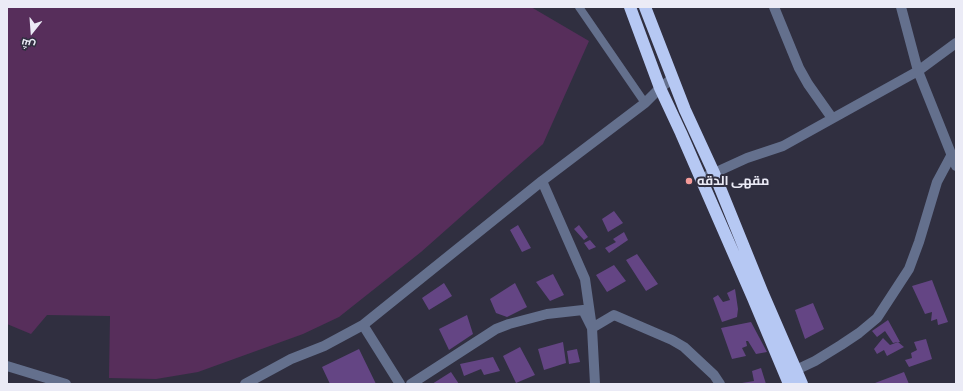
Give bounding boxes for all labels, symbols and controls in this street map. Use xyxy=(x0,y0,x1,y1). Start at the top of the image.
north arrow xyxy=(12,12,52,52)
text: ش xyxy=(20,36,37,52)
place label: مقهى الدقه xyxy=(697,173,769,189)
marker: مقهى الدقه xyxy=(684,176,694,186)

